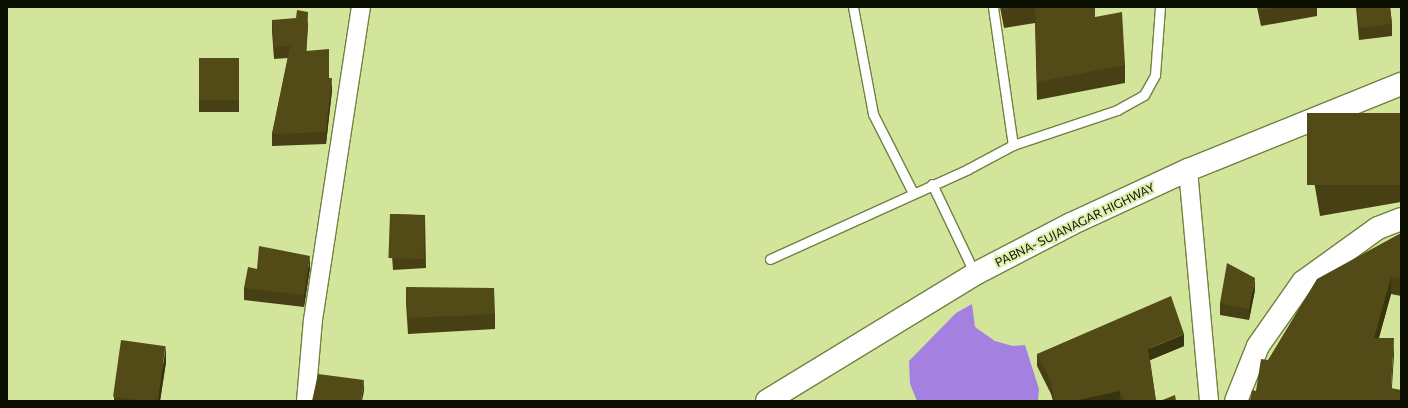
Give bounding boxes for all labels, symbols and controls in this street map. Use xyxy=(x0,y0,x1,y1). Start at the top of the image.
street label: PABNA- SUJANAGAR HIGHWAY xyxy=(993,180,1157,270)

